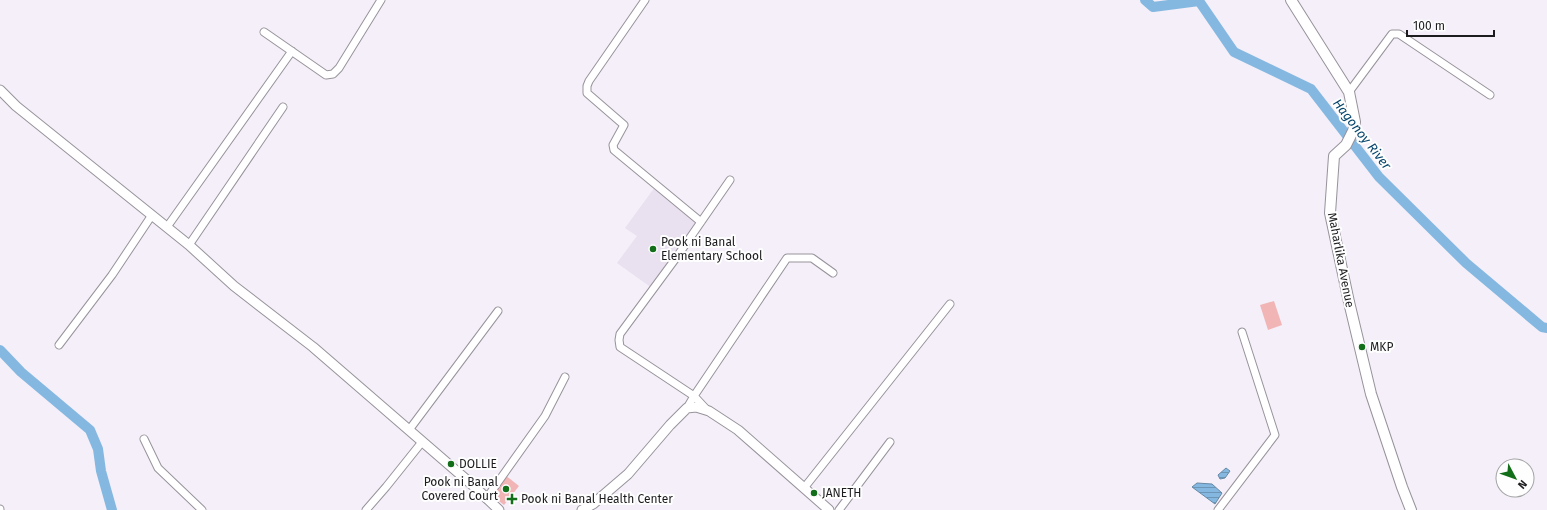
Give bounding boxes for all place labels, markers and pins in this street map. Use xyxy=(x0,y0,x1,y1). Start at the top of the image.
place label: Pook ni Banal Elementary School xyxy=(661,235,763,263)
marker: Pook ni Banal Elementary School xyxy=(648,244,658,254)
place label: MKP xyxy=(1370,340,1393,354)
marker: MKP xyxy=(1357,342,1367,352)
place label: DOLLIE xyxy=(459,457,497,471)
marker: DOLLIE xyxy=(446,459,456,469)
place label: Pook ni Banal Covered Court xyxy=(422,475,499,503)
marker: Pook ni Banal Covered Court xyxy=(501,484,511,494)
place label: JANETH xyxy=(822,486,862,500)
marker: JANETH xyxy=(809,488,819,498)
place label: Pook ni Banal Health Center xyxy=(521,492,673,506)
marker: Pook ni Banal Health Center xyxy=(506,493,518,505)

